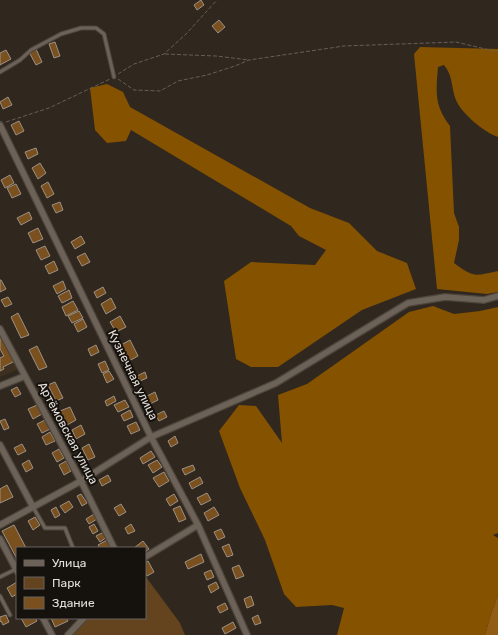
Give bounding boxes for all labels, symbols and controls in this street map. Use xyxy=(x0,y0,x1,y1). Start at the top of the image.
street label: Кузнечная улица xyxy=(105,328,161,422)
street label: Артёмовская улица xyxy=(35,380,101,486)
legend xyxy=(16,547,146,619)
text: Улица xyxy=(52,556,86,570)
text: Парк xyxy=(52,576,81,590)
text: Здание xyxy=(52,596,95,610)

